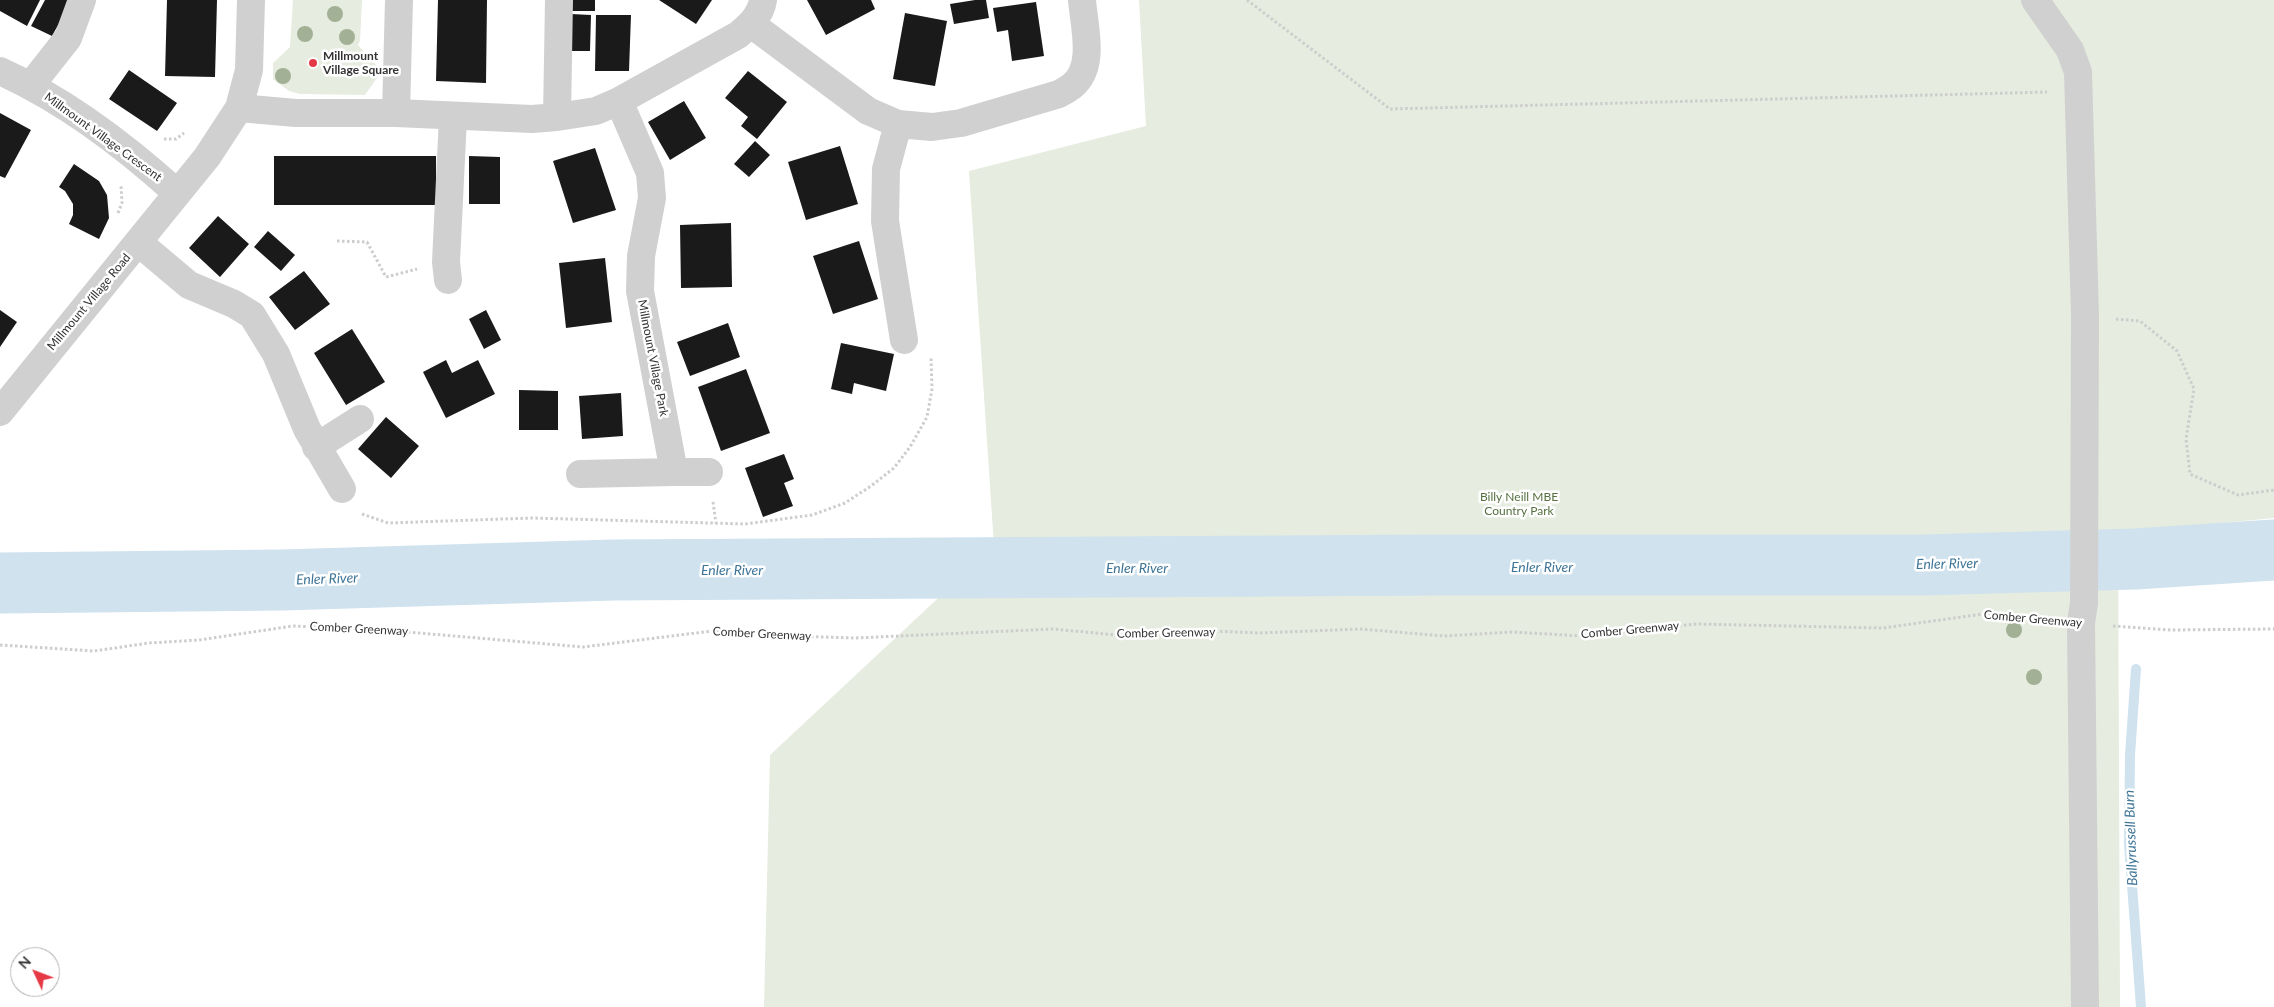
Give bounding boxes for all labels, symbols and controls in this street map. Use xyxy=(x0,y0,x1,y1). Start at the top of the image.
place label: Millmount Village Square xyxy=(323,49,399,77)
marker: Millmount Village Square xyxy=(307,57,319,69)
street label: Millmount Village Crescent xyxy=(41,90,165,184)
street label: Millmount Village Road xyxy=(44,251,134,353)
street label: Millmount Village Park xyxy=(635,298,671,418)
park label: Billy Neill MBE Country Park xyxy=(1480,490,1558,518)
water label: Enler River xyxy=(1916,555,1978,573)
water label: Enler River xyxy=(1511,559,1573,575)
water label: Enler River xyxy=(1106,560,1168,576)
water label: Enler River xyxy=(701,562,763,578)
water label: Enler River xyxy=(296,570,358,588)
street label: Comber Greenway xyxy=(1983,608,2083,630)
street label: Comber Greenway xyxy=(309,619,409,639)
street label: Comber Greenway xyxy=(1580,619,1680,641)
street label: Comber Greenway xyxy=(712,624,812,644)
street label: Comber Greenway xyxy=(1117,625,1215,641)
water label: Ballyrussell Burn xyxy=(2121,790,2141,886)
north arrow xyxy=(10,947,60,997)
text: N xyxy=(14,952,34,972)

